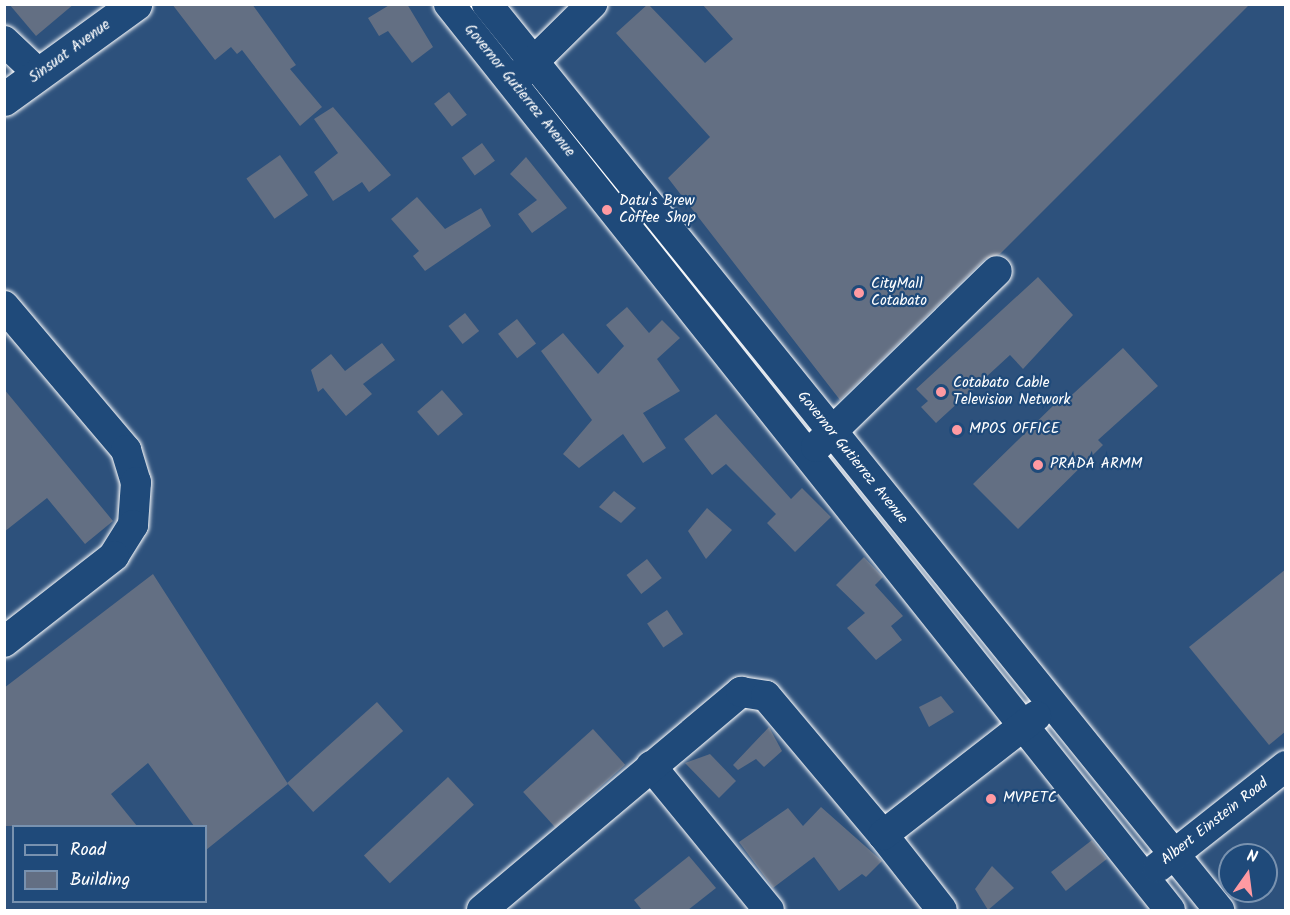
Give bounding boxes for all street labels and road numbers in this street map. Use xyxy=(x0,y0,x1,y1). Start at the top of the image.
street label: Sinsuat Avenue xyxy=(26,16,114,88)
street label: Governor Gutierrez Avenue xyxy=(460,21,578,161)
street label: Governor Gutierrez Avenue xyxy=(793,388,911,528)
street label: Albert Einstein Road xyxy=(1158,775,1272,869)

